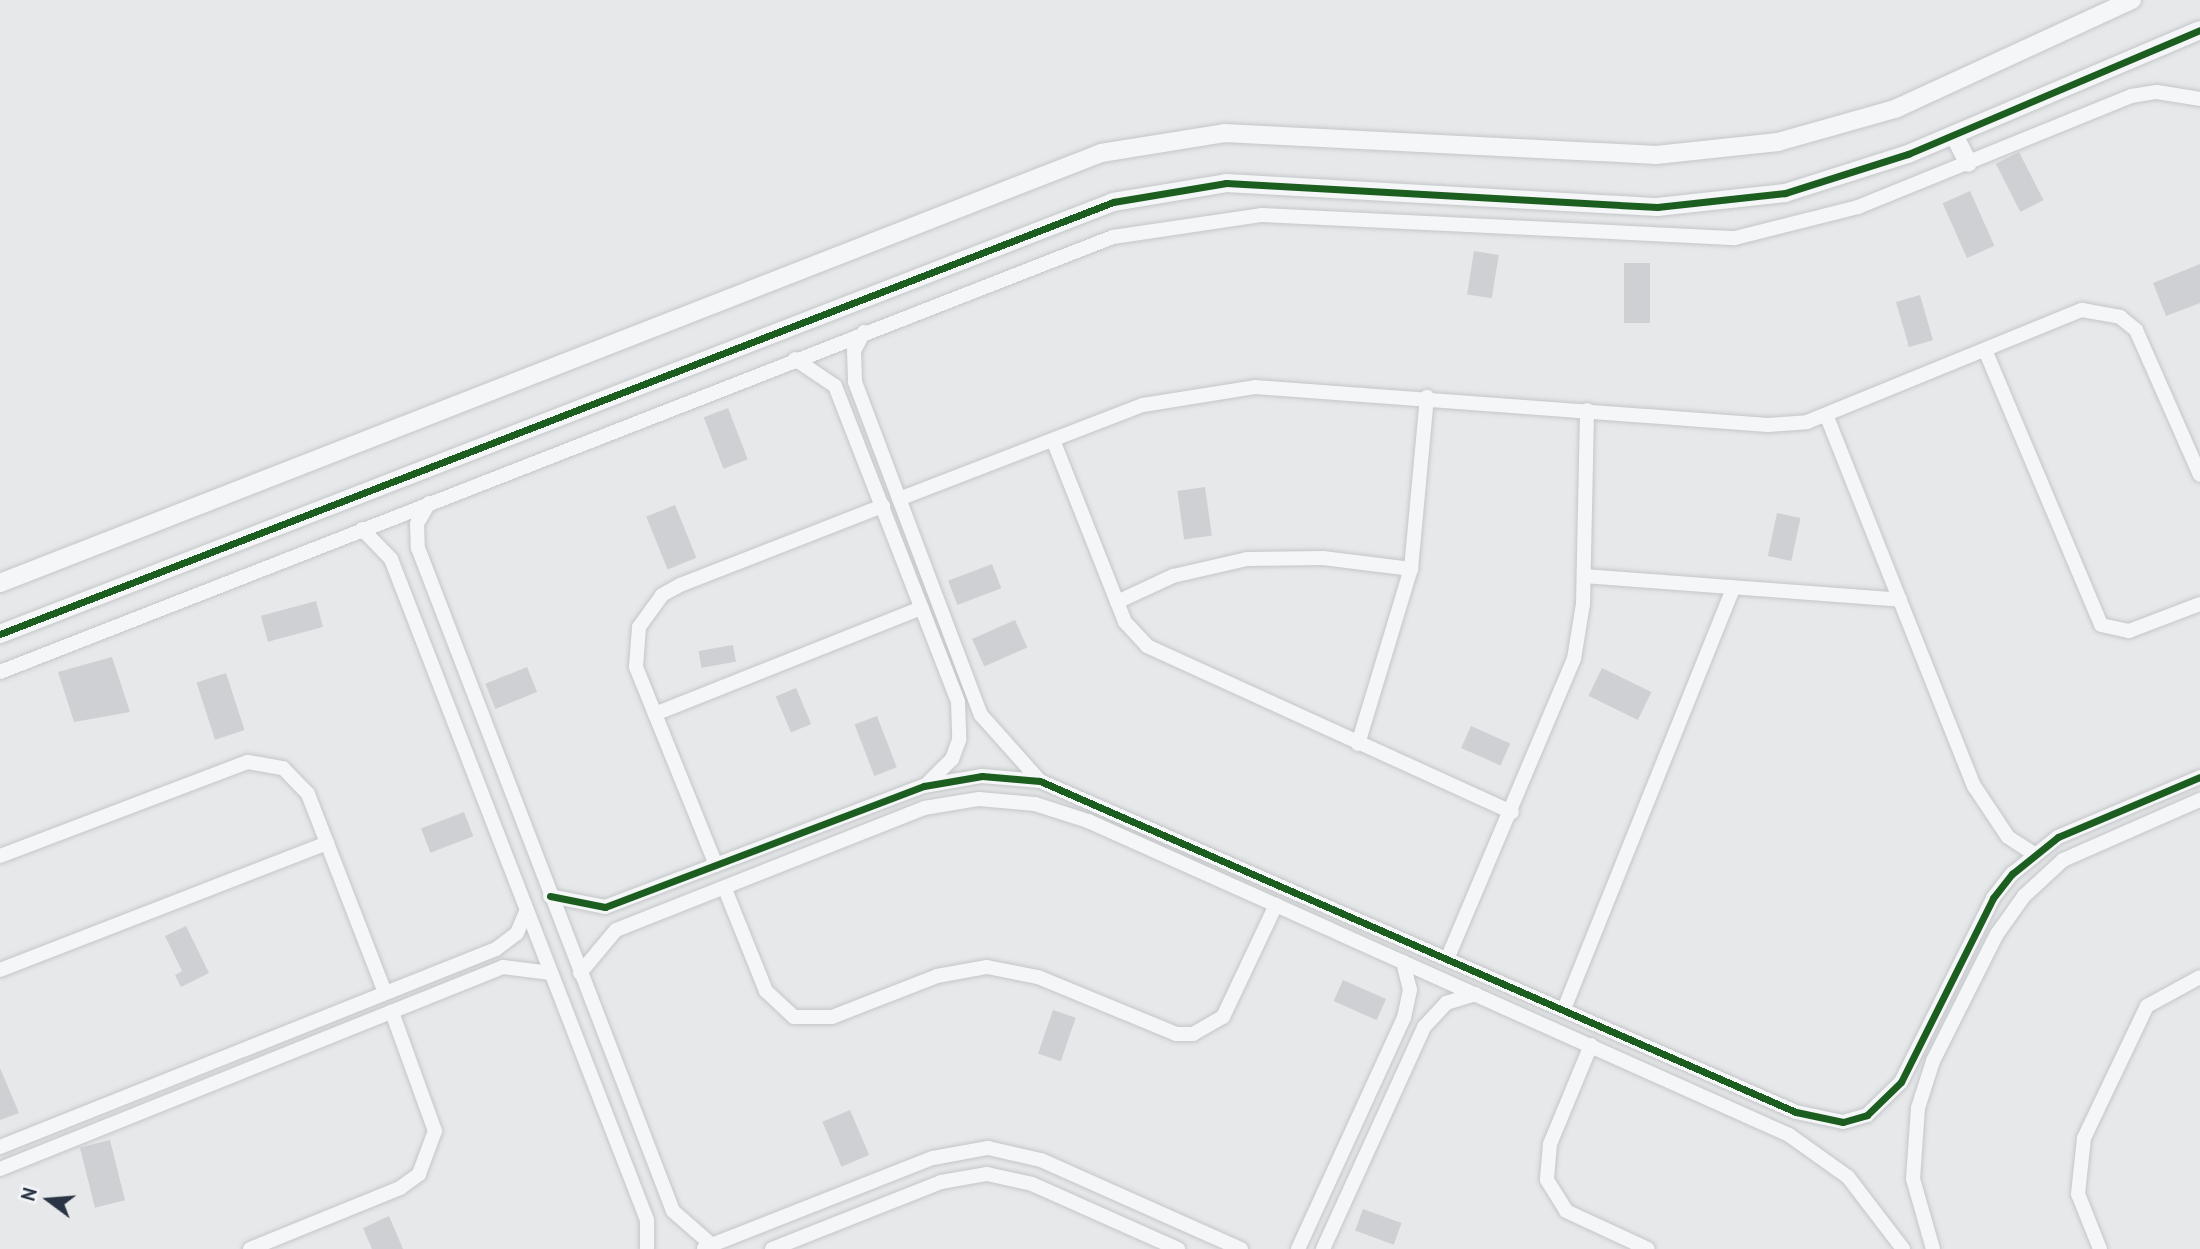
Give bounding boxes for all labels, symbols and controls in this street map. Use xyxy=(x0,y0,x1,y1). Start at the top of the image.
north arrow xyxy=(14,1165,84,1235)
text: N xyxy=(16,1185,42,1204)

